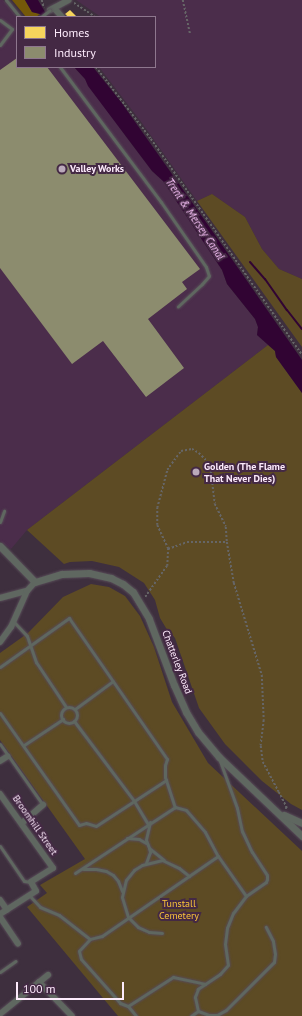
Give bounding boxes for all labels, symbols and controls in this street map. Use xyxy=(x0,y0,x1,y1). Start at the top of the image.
legend xyxy=(16,16,156,68)
text: Homes xyxy=(54,25,89,40)
text: Industry xyxy=(54,45,96,60)
place label: Valley Works xyxy=(70,163,125,175)
marker: Valley Works xyxy=(57,164,67,174)
water label: Trent & Mersey Canal xyxy=(163,175,227,263)
place label: Golden (The Flame That Never Dies) xyxy=(204,460,285,484)
marker: Golden (The Flame That Never Dies) xyxy=(191,467,201,477)
street label: Chatterley Road xyxy=(159,628,195,696)
street label: Broomhill Street xyxy=(10,793,60,857)
park label: Tunstall Cemetery xyxy=(159,897,199,920)
scale bar xyxy=(18,974,126,1000)
text: 100 m xyxy=(23,981,56,996)

